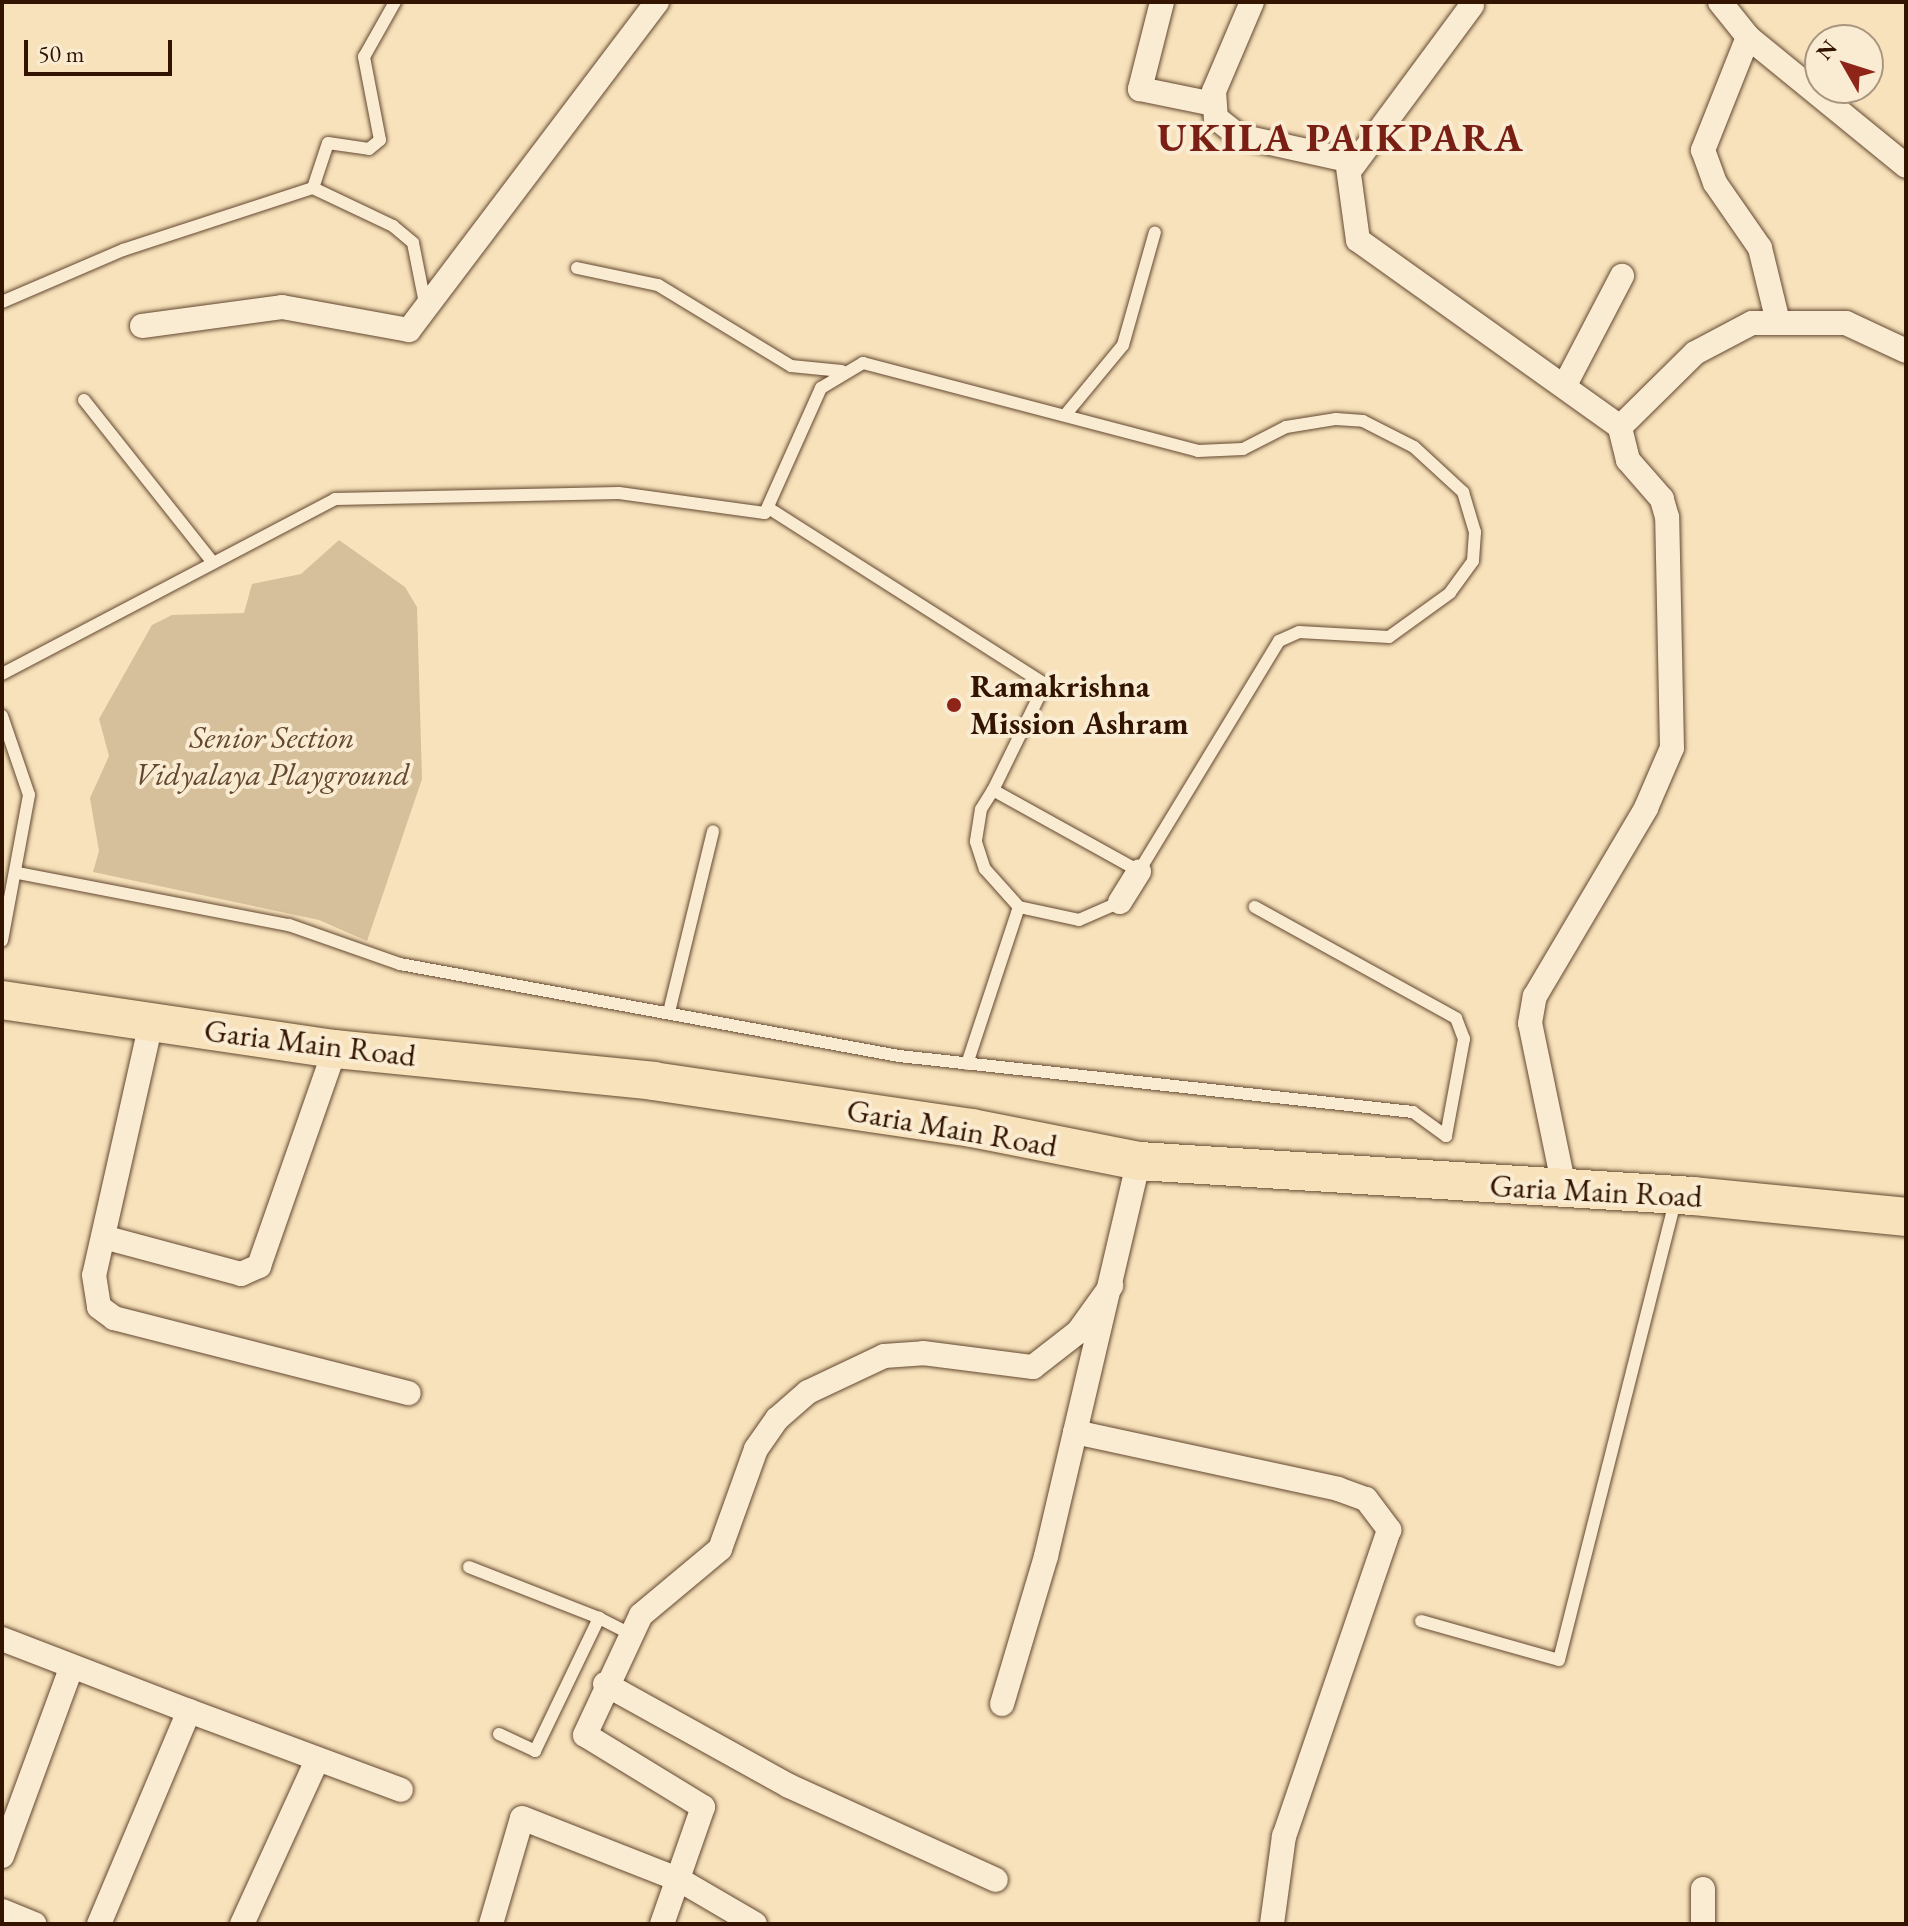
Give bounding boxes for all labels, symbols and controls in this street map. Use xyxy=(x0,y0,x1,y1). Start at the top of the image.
scale bar xyxy=(28,24,176,74)
north arrow xyxy=(1804,24,1884,104)
text: N xyxy=(1810,34,1843,66)
text: 50 m xyxy=(38,38,85,69)
district label: UKILA PAIKPARA xyxy=(1157,113,1525,161)
place label: Ramakrishna Mission Ashram xyxy=(970,668,1189,743)
marker: Ramakrishna Mission Ashram xyxy=(945,696,963,714)
park label: Senior Section Vidyalaya Playground xyxy=(134,719,410,794)
street label: Garia Main Road xyxy=(202,1011,418,1075)
street label: Garia Main Road xyxy=(844,1091,1060,1165)
street label: Garia Main Road xyxy=(1489,1166,1703,1216)

